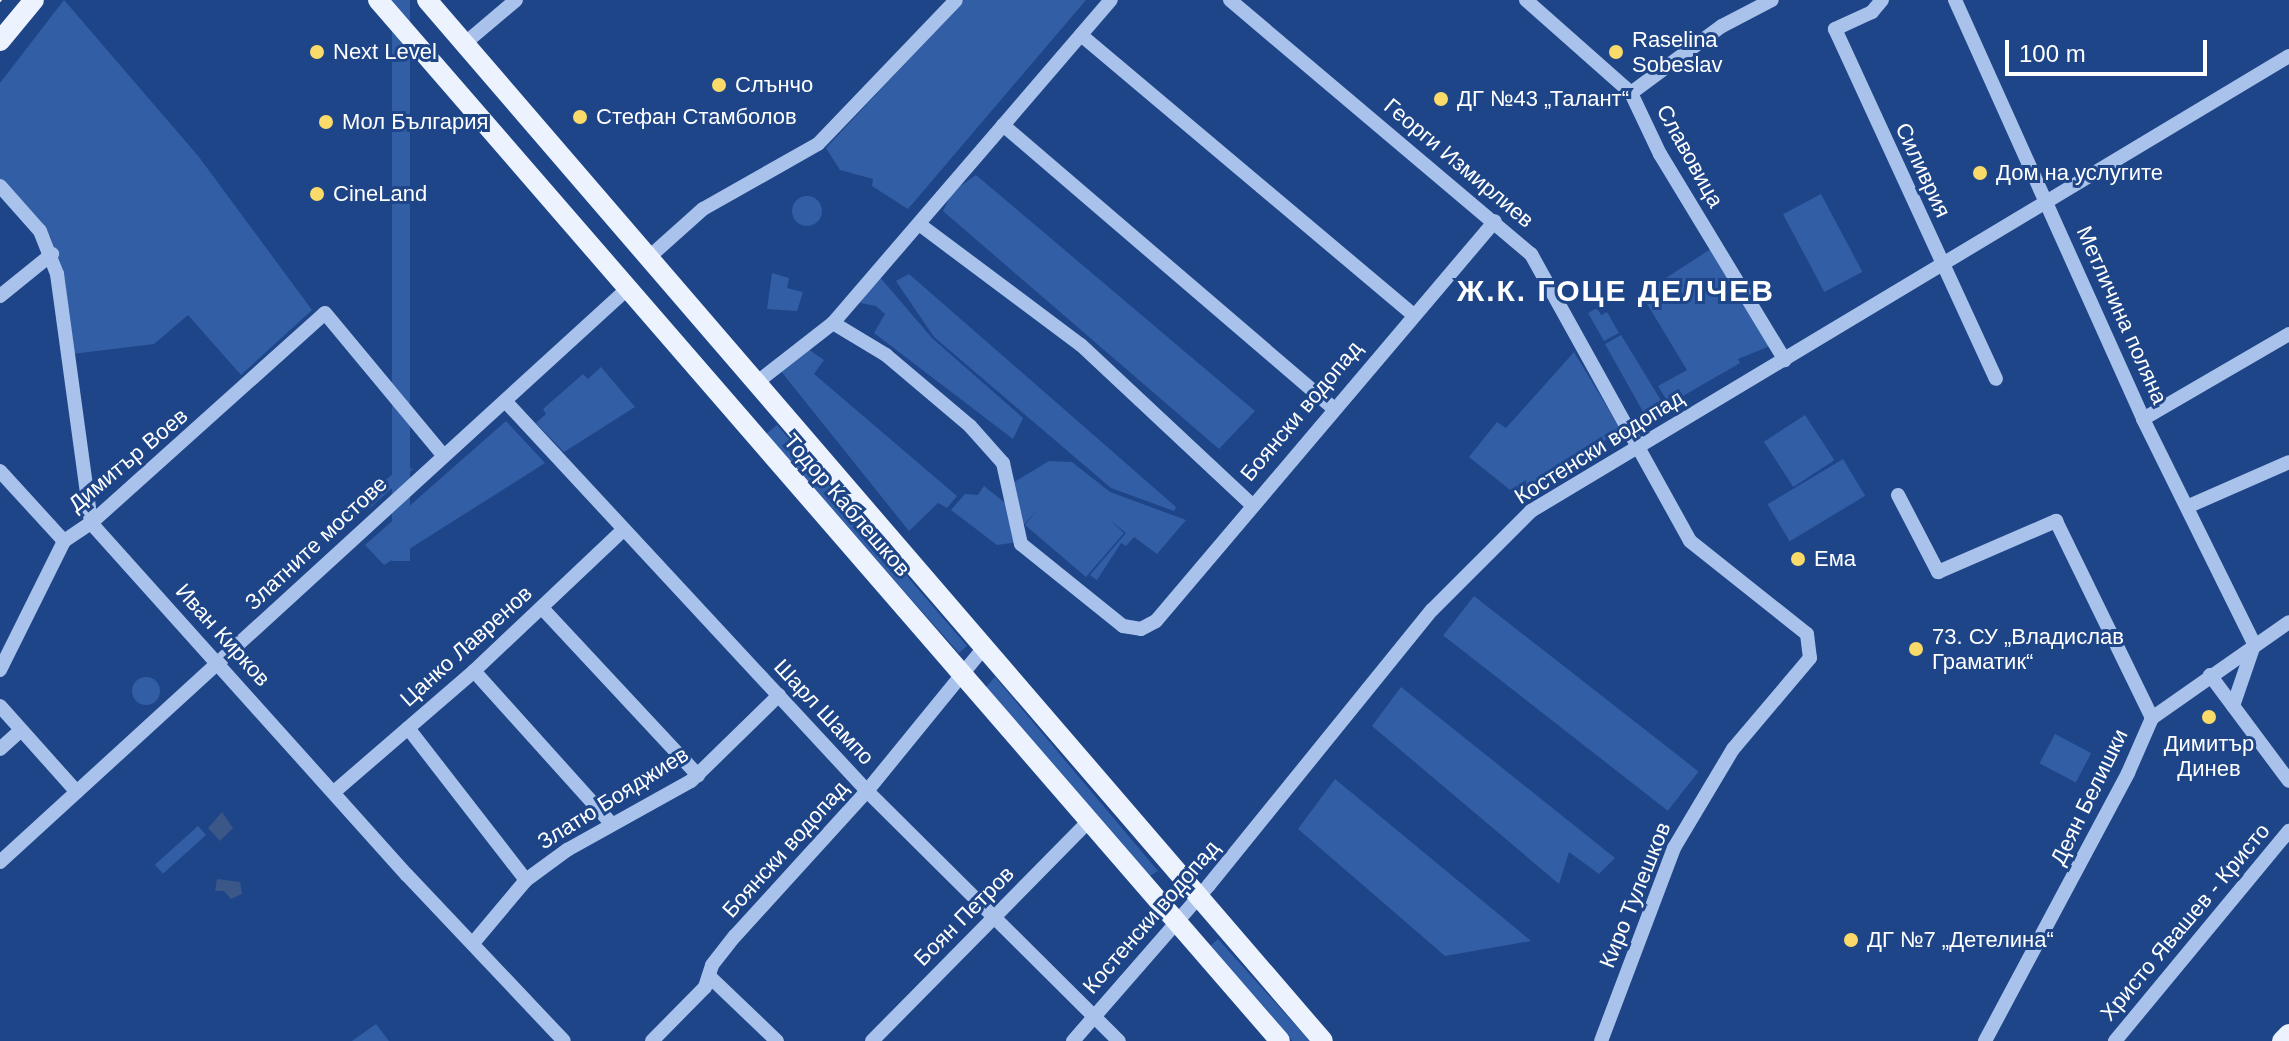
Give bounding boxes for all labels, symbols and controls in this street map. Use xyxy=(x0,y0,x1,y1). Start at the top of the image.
scale bar xyxy=(2009,24,2211,74)
place label: Raselina Sobeslav xyxy=(1632,26,1723,78)
place label: Next Level xyxy=(333,39,437,65)
text: 100 m xyxy=(2019,40,2086,67)
marker: Next Level xyxy=(308,43,326,61)
marker: Raselina Sobeslav xyxy=(1607,43,1625,61)
place label: Слънчо xyxy=(735,72,813,98)
marker: Слънчо xyxy=(710,76,728,94)
place label: ДГ №43 „Талант“ xyxy=(1457,86,1629,112)
marker: ДГ №43 „Талант“ xyxy=(1432,90,1450,108)
street label: Георги Измирлиев xyxy=(1379,93,1539,233)
street label: Славовица xyxy=(1651,100,1729,212)
place label: Стефан Стамболов xyxy=(596,104,797,130)
marker: Стефан Стамболов xyxy=(571,108,589,126)
place label: Мол България xyxy=(342,109,489,135)
marker: Мол България xyxy=(317,113,335,131)
street label: Силиврия xyxy=(1890,118,1956,222)
place label: Дом на услугите xyxy=(1996,160,2163,186)
marker: Дом на услугите xyxy=(1971,164,1989,182)
place label: CineLand xyxy=(333,181,427,207)
marker: CineLand xyxy=(308,185,326,203)
street label: Метличина поляна xyxy=(2071,222,2173,408)
district label: Ж.К. ГОЦЕ ДЕЛЧЕВ xyxy=(1457,273,1775,309)
street label: Боянски водопад xyxy=(1235,335,1367,487)
street label: Костенски водопад xyxy=(1510,384,1688,510)
street label: Димитър Воев xyxy=(63,402,193,518)
street label: Тодор Каблешков xyxy=(778,428,916,582)
street label: Златните мостове xyxy=(239,470,393,616)
place label: Ема xyxy=(1814,546,1856,572)
marker: Ема xyxy=(1789,550,1807,568)
street label: Иван Кирков xyxy=(170,578,276,692)
street label: Цанко Лавренов xyxy=(395,580,537,712)
place label: 73. СУ „Владислав Граматик“ xyxy=(1932,623,2124,674)
marker: 73. СУ „Владислав Граматик“ xyxy=(1907,640,1925,658)
street label: Шарл Шампо xyxy=(768,654,880,770)
marker: Димитър Динев xyxy=(2200,708,2218,726)
street label: Деян Белишки xyxy=(2045,725,2133,869)
place label: Димитър Динев xyxy=(2164,730,2254,782)
street label: Златю Бояджиев xyxy=(533,741,693,855)
street label: Боянски водопад xyxy=(717,775,853,923)
street label: Киро Тулешков xyxy=(1594,818,1676,972)
street label: Христо Явашев - Кристо xyxy=(2095,818,2275,1026)
street label: Костенски водопад xyxy=(1077,835,1225,999)
street label: Боян Петров xyxy=(909,861,1019,971)
place label: ДГ №7 „Детелина“ xyxy=(1867,927,2054,953)
marker: ДГ №7 „Детелина“ xyxy=(1842,931,1860,949)

